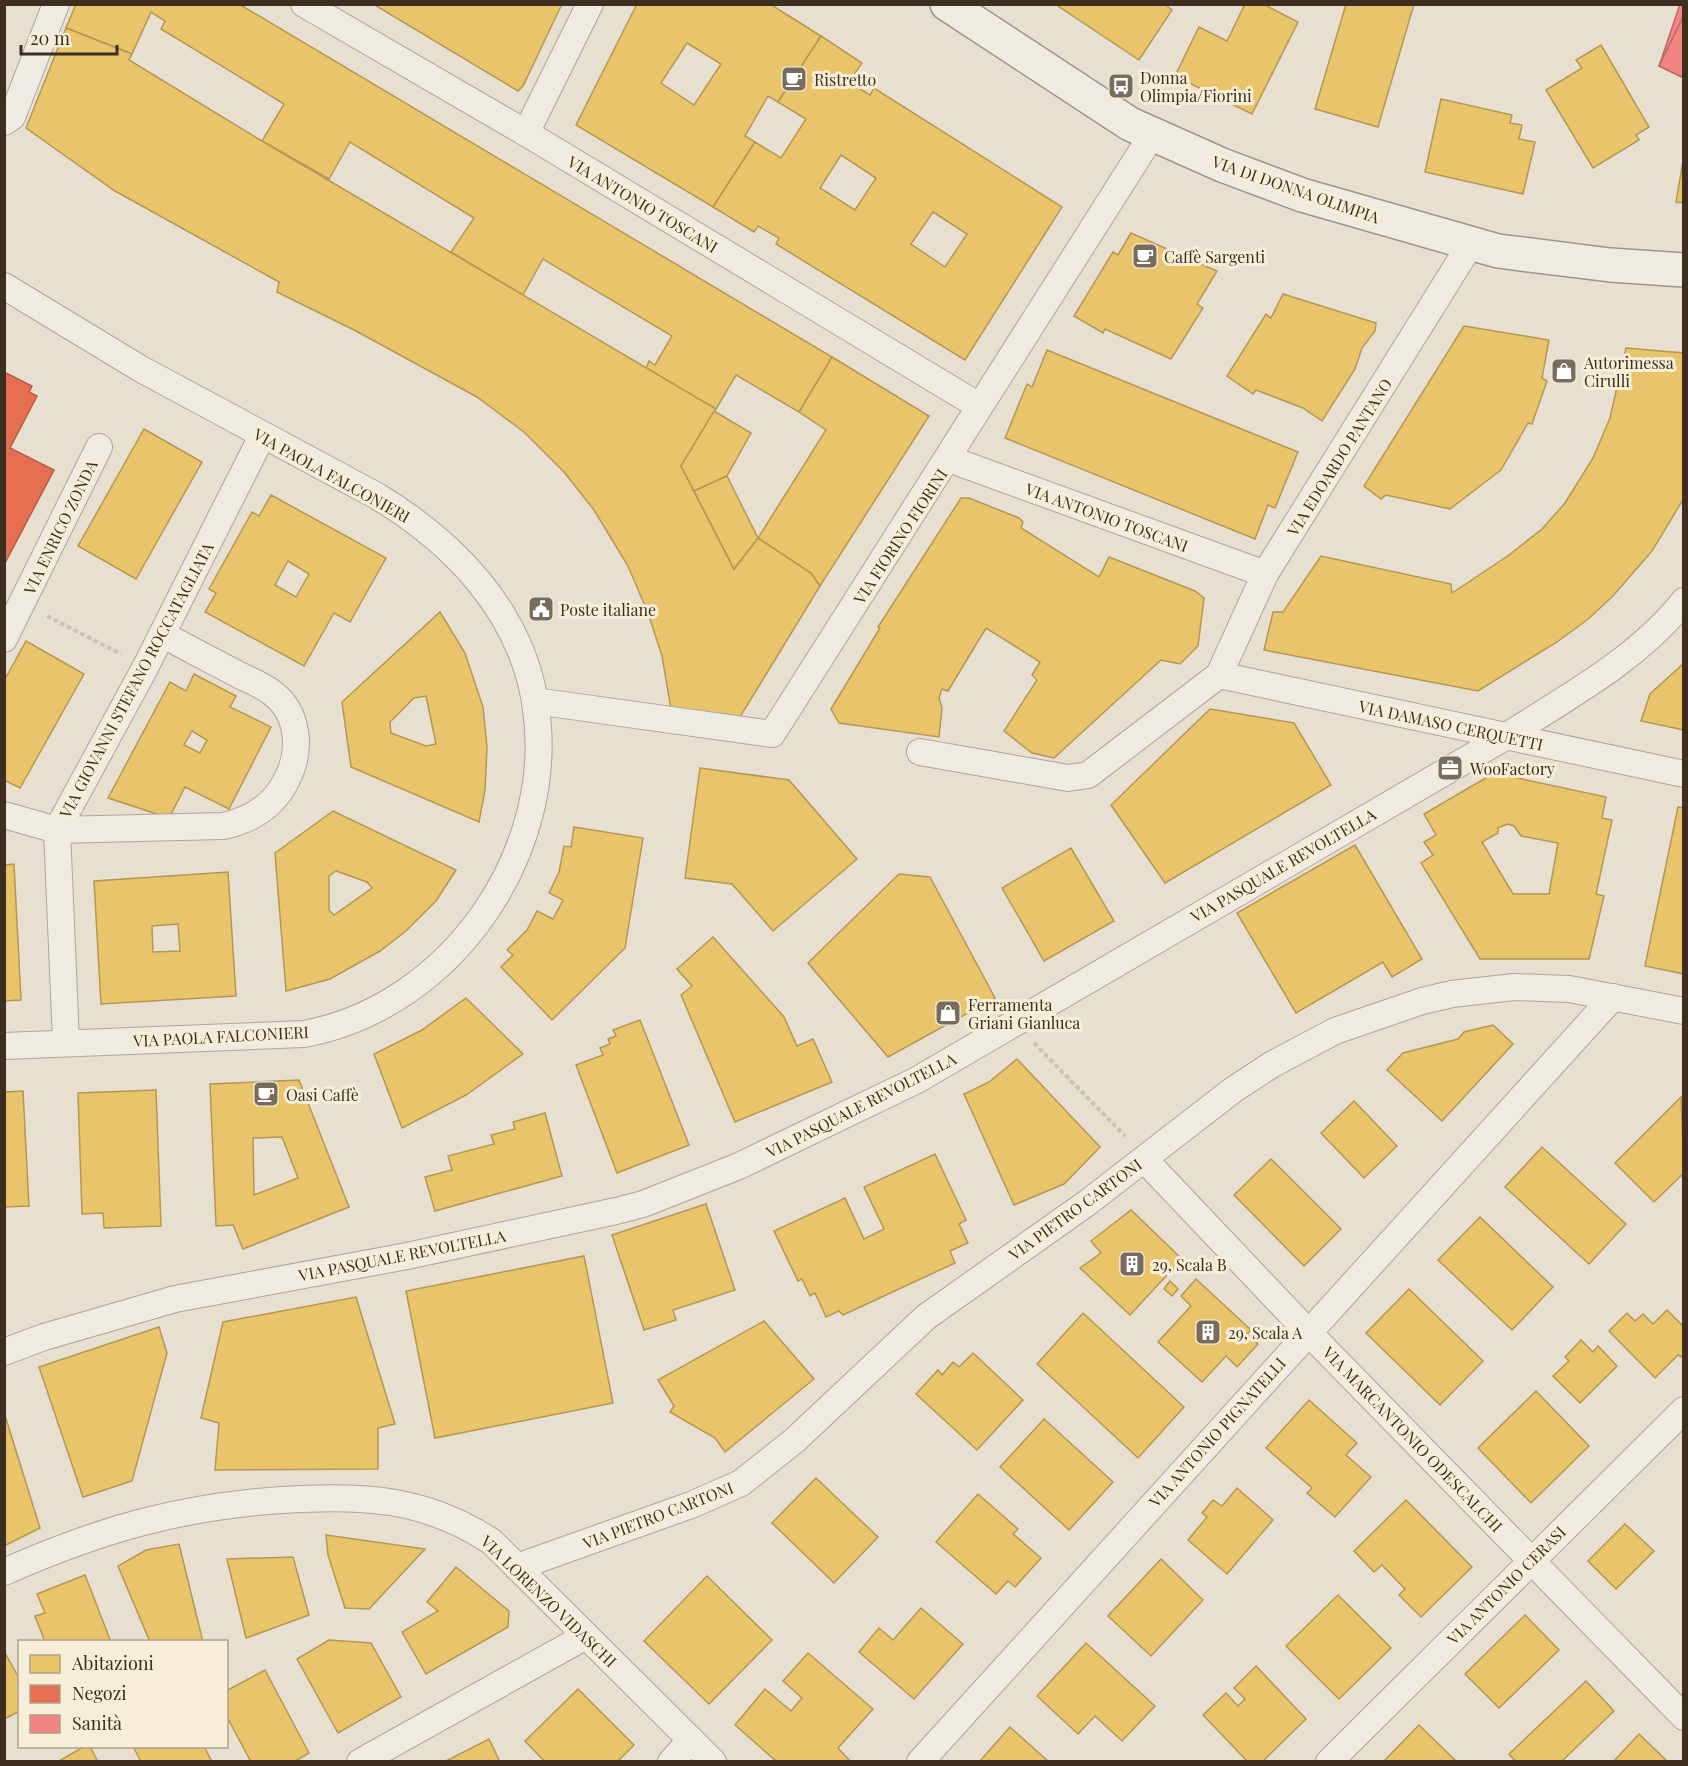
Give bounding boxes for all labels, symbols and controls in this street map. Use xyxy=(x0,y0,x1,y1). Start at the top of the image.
scale bar xyxy=(21,18,117,56)
text: 20 m xyxy=(30,26,70,50)
cafe icon: Ristretto xyxy=(779,64,809,94)
place label: Donna Olimpia/Fiorini xyxy=(1140,67,1252,106)
place label: Ristretto xyxy=(814,69,876,90)
bus stop icon: Donna Olimpia/Fiorini xyxy=(1106,71,1136,101)
street label: VIA ANTONIO TOSCANI xyxy=(563,150,722,257)
street label: VIA DI DONNA OLIMPIA xyxy=(1209,150,1383,228)
cafe icon: Caffè Sargenti xyxy=(1130,241,1160,271)
place label: Caffè Sargenti xyxy=(1164,246,1266,267)
place label: Autorimessa Cirulli xyxy=(1583,352,1674,391)
shop icon: Autorimessa Cirulli xyxy=(1549,356,1579,386)
street label: VIA EDOARDO PANTANO xyxy=(1281,374,1396,540)
street label: VIA PAOLA FALCONIERI xyxy=(249,423,414,527)
street label: VIA ENRICO ZONDA xyxy=(18,456,102,599)
street label: VIA FIORINO FIORINI xyxy=(848,464,952,608)
street label: VIA ANTONIO TOSCANI xyxy=(1022,477,1191,556)
street label: VIA GIOVANNI STEFANO ROCCATAGLIATA xyxy=(54,538,218,822)
public building icon: Poste italiane xyxy=(526,594,556,624)
place label: Poste italiane xyxy=(560,599,656,620)
street label: VIA DAMASO CERQUETTI xyxy=(1356,695,1545,755)
office icon: WooFactory xyxy=(1435,753,1465,783)
place label: WooFactory xyxy=(1469,758,1555,779)
street label: VIA PASQUALE REVOLTELLA xyxy=(1186,803,1380,927)
place label: Ferramenta Griani Gianluca xyxy=(968,994,1080,1033)
shop icon: Ferramenta Griani Gianluca xyxy=(933,998,963,1028)
street label: VIA PAOLA FALCONIERI xyxy=(132,1021,309,1051)
street label: VIA PASQUALE REVOLTELLA xyxy=(762,1047,960,1163)
cafe icon: Oasi Caffè xyxy=(251,1079,281,1109)
place label: Oasi Caffè xyxy=(286,1084,359,1105)
street label: VIA PIETRO CARTONI xyxy=(1003,1154,1146,1265)
street label: VIA PASQUALE REVOLTELLA xyxy=(296,1224,508,1286)
building icon: 29, Scala B xyxy=(1117,1249,1147,1279)
place label: 29, Scala B xyxy=(1152,1254,1227,1275)
building icon: 29, Scala A xyxy=(1193,1317,1223,1347)
place label: 29, Scala A xyxy=(1228,1322,1303,1343)
street label: VIA MARCANTONIO ODESCALCHI xyxy=(1318,1341,1507,1536)
street label: VIA ANTONIO PIGNATELLI xyxy=(1143,1353,1290,1512)
street label: VIA PIETRO CARTONI xyxy=(579,1477,736,1554)
street label: VIA ANTONIO CERASI xyxy=(1441,1521,1570,1650)
street label: VIA LORENZO VIDASCHI xyxy=(476,1530,621,1671)
legend xyxy=(18,1640,228,1748)
text: Abitazioni xyxy=(71,1651,154,1675)
text: Negozi xyxy=(72,1681,127,1705)
text: Sanità xyxy=(72,1711,122,1735)

